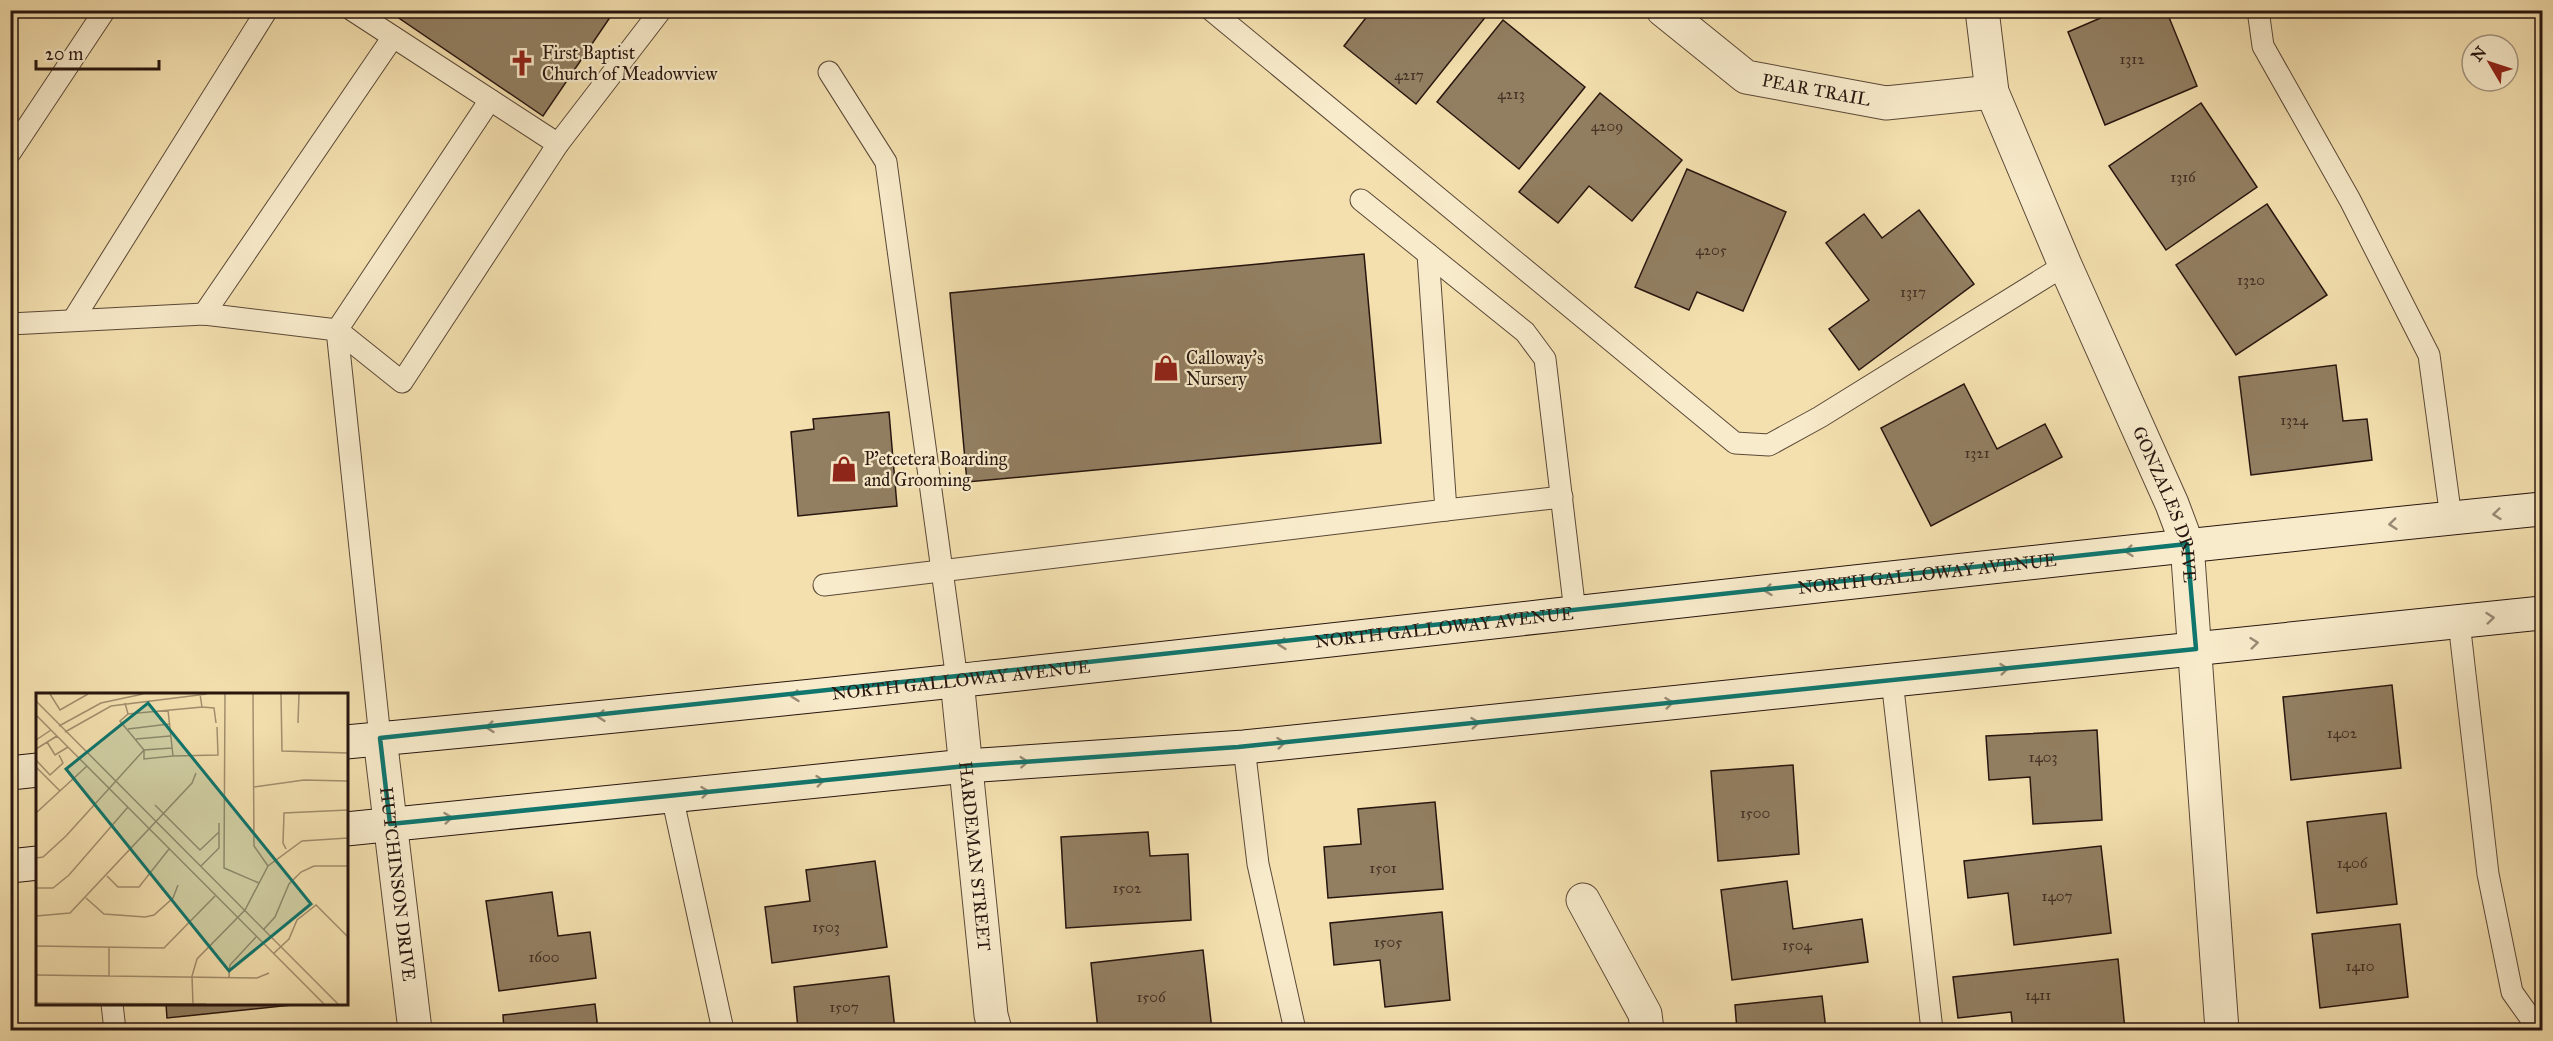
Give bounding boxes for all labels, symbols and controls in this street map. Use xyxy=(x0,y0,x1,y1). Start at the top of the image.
scale bar xyxy=(36,33,159,71)
north arrow xyxy=(2460,33,2520,93)
place label: First Baptist Church of Meadowview xyxy=(542,42,718,85)
text: N xyxy=(2467,42,2491,65)
text: 20 m xyxy=(45,43,83,65)
church icon: First Baptist Church of Meadowview xyxy=(507,48,537,78)
house number: 1312 xyxy=(2119,50,2145,68)
house number: 4217 xyxy=(1394,66,1424,84)
street label: PEAR TRAIL xyxy=(1760,69,1873,111)
house number: 4213 xyxy=(1497,85,1525,103)
house number: 4209 xyxy=(1591,117,1623,135)
house number: 1316 xyxy=(2170,168,2197,186)
house number: 4205 xyxy=(1695,241,1727,259)
house number: 1320 xyxy=(2237,271,2265,289)
house number: 1317 xyxy=(1900,283,1926,301)
place label: Calloway's Nursery xyxy=(1186,347,1264,390)
shop icon: Calloway's Nursery xyxy=(1151,353,1181,383)
house number: 1324 xyxy=(2280,411,2308,429)
street label: GONZALES DRIVE xyxy=(2128,423,2201,584)
house number: 1321 xyxy=(1964,444,1990,462)
place label: P'etcetera Boarding and Grooming xyxy=(864,448,1008,492)
shop icon: P'etcetera Boarding and Grooming xyxy=(829,454,859,484)
one-way arrow xyxy=(2492,507,2501,520)
one-way arrow xyxy=(2388,517,2397,530)
one-way arrow xyxy=(2124,544,2133,557)
street label: NORTH GALLOWAY AVENUE xyxy=(1797,549,2058,599)
one-way arrow xyxy=(1764,584,1773,596)
street label: NORTH GALLOWAY AVENUE xyxy=(1314,602,1575,653)
one-way arrow xyxy=(2486,612,2495,625)
one-way arrow xyxy=(1277,637,1287,650)
one-way arrow xyxy=(2250,637,2259,650)
street label: NORTH GALLOWAY AVENUE xyxy=(830,655,1092,705)
one-way arrow xyxy=(1999,663,2008,676)
one-way arrow xyxy=(790,689,799,702)
inset map xyxy=(36,693,348,1005)
one-way arrow xyxy=(1665,697,1674,710)
one-way arrow xyxy=(596,709,605,722)
one-way arrow xyxy=(1471,717,1480,730)
one-way arrow xyxy=(486,720,495,733)
house number: 1402 xyxy=(2327,724,2358,742)
one-way arrow xyxy=(1277,737,1286,750)
house number: 1403 xyxy=(2028,748,2058,766)
one-way arrow xyxy=(1020,756,1029,769)
street label: HARDEMAN STREET xyxy=(954,760,995,952)
one-way arrow xyxy=(816,775,825,788)
street label: HUTCHINSON DRIVE xyxy=(375,785,420,983)
one-way arrow xyxy=(700,787,709,799)
house number: 1500 xyxy=(1740,804,1770,822)
one-way arrow xyxy=(443,812,453,825)
house number: 1406 xyxy=(2337,854,2369,872)
house number: 1501 xyxy=(1369,859,1397,877)
house number: 1502 xyxy=(1113,879,1142,897)
house number: 1407 xyxy=(2041,887,2073,905)
house number: 1503 xyxy=(812,918,840,936)
house number: 1505 xyxy=(1374,933,1402,951)
house number: 1504 xyxy=(1782,936,1813,954)
house number: 1600 xyxy=(528,948,560,966)
house number: 1410 xyxy=(2346,957,2374,975)
house number: 1411 xyxy=(2025,986,2051,1004)
house number: 1506 xyxy=(1136,988,1167,1006)
house number: 1507 xyxy=(829,998,859,1016)

